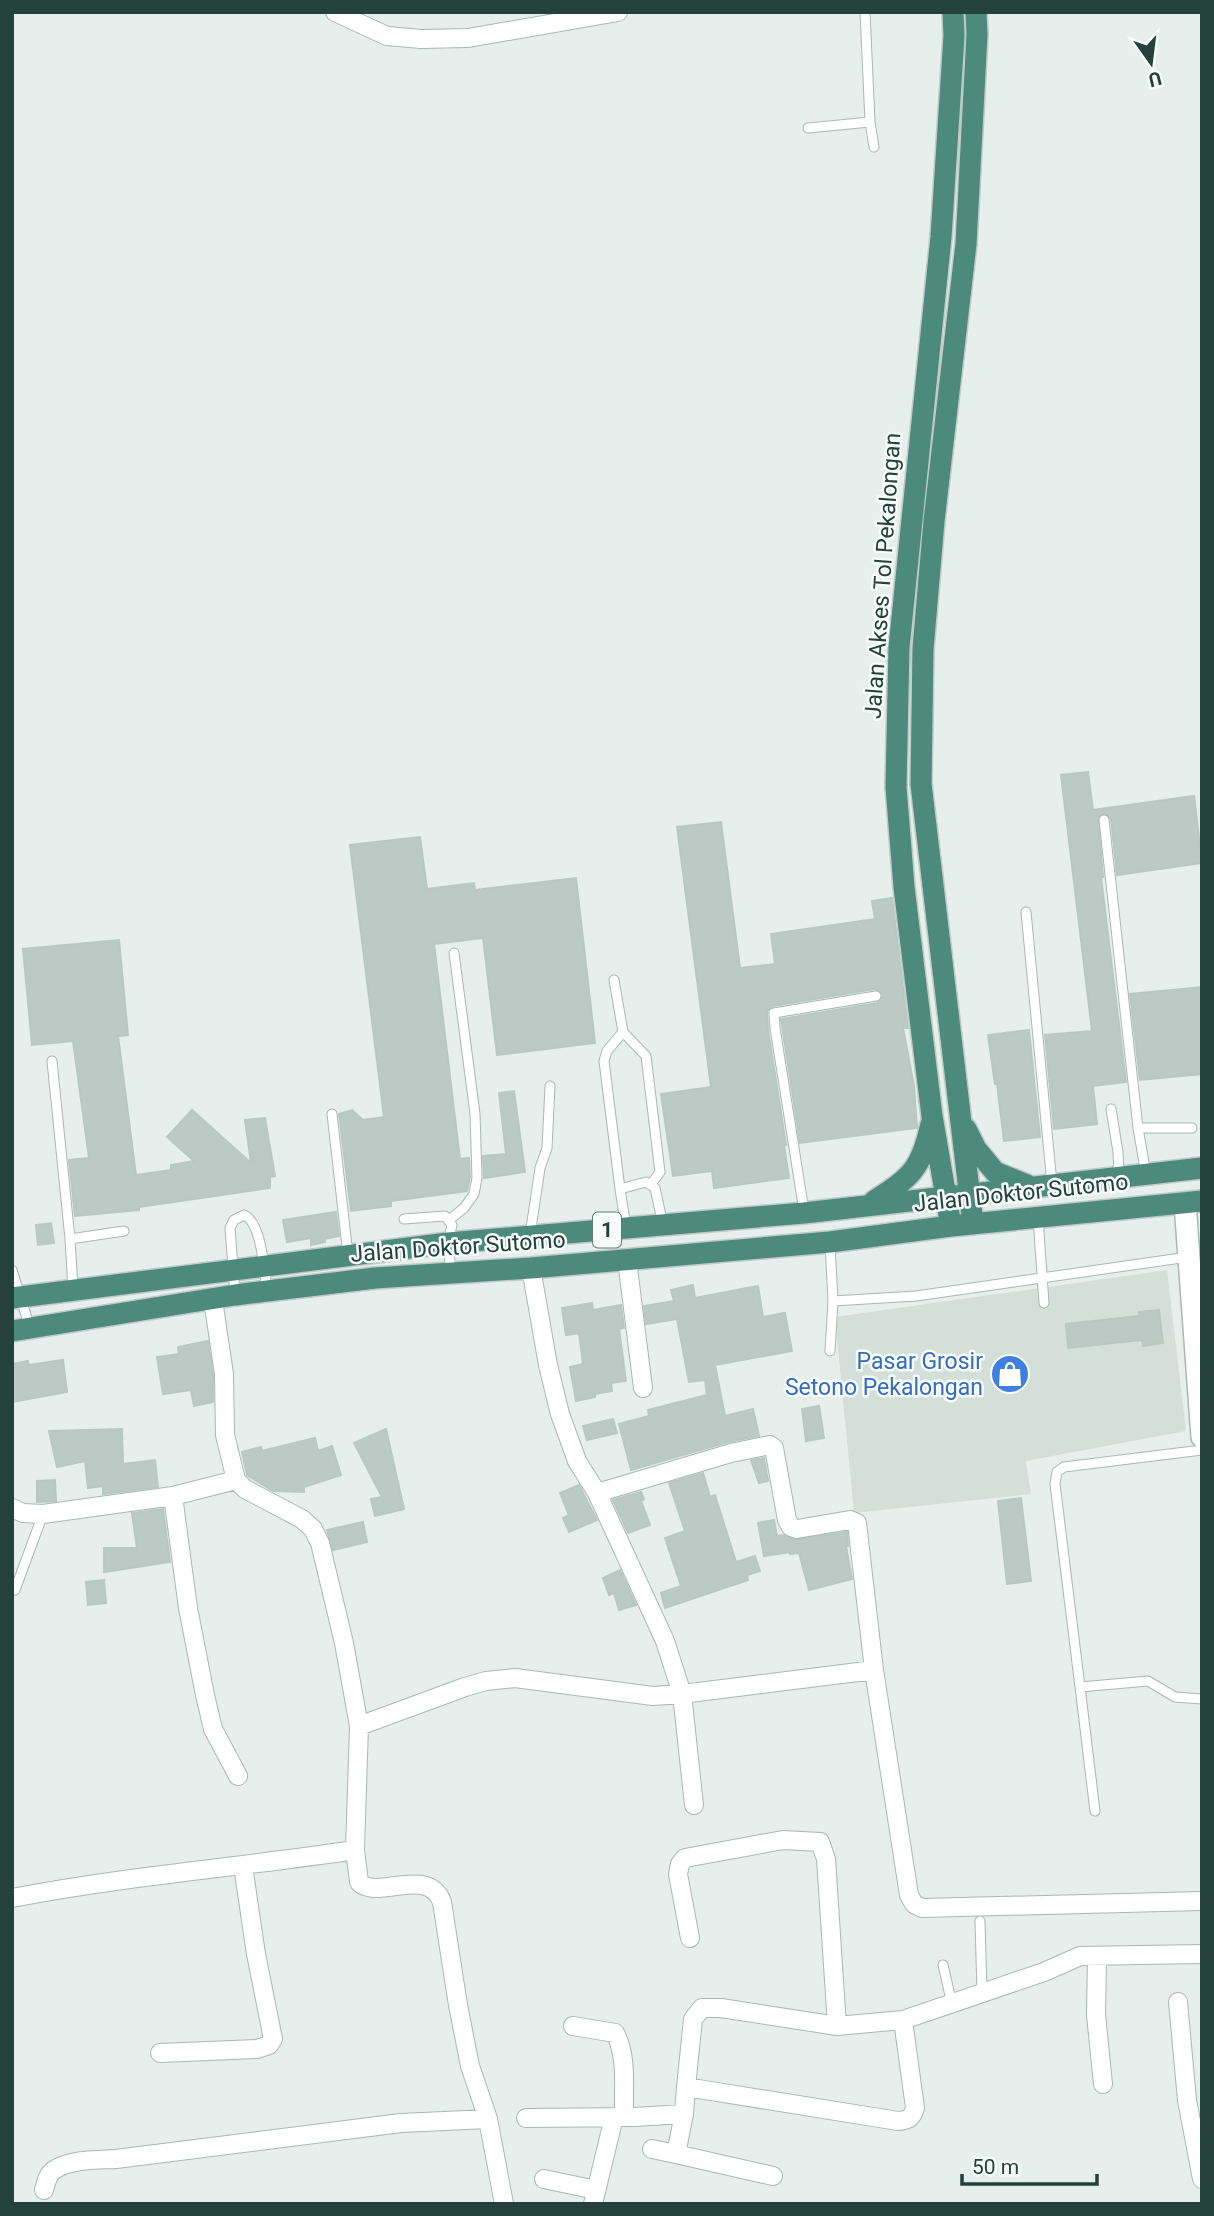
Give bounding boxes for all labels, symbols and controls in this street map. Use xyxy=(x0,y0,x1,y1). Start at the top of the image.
north arrow xyxy=(1116,28,1186,98)
text: U xyxy=(1146,66,1164,92)
street label: Jalan Akses Tol Pekalongan xyxy=(860,432,906,720)
street label: Jalan Doktor Sutomo xyxy=(912,1168,1130,1218)
road number: 1 xyxy=(593,1212,621,1248)
street label: Jalan Doktor Sutomo xyxy=(350,1226,566,1268)
place label: Pasar Grosir Setono Pekalongan xyxy=(785,1348,983,1401)
shop icon: Pasar Grosir Setono Pekalongan xyxy=(989,1353,1031,1395)
scale bar xyxy=(962,2142,1097,2186)
text: 50 m xyxy=(972,2155,1019,2179)

